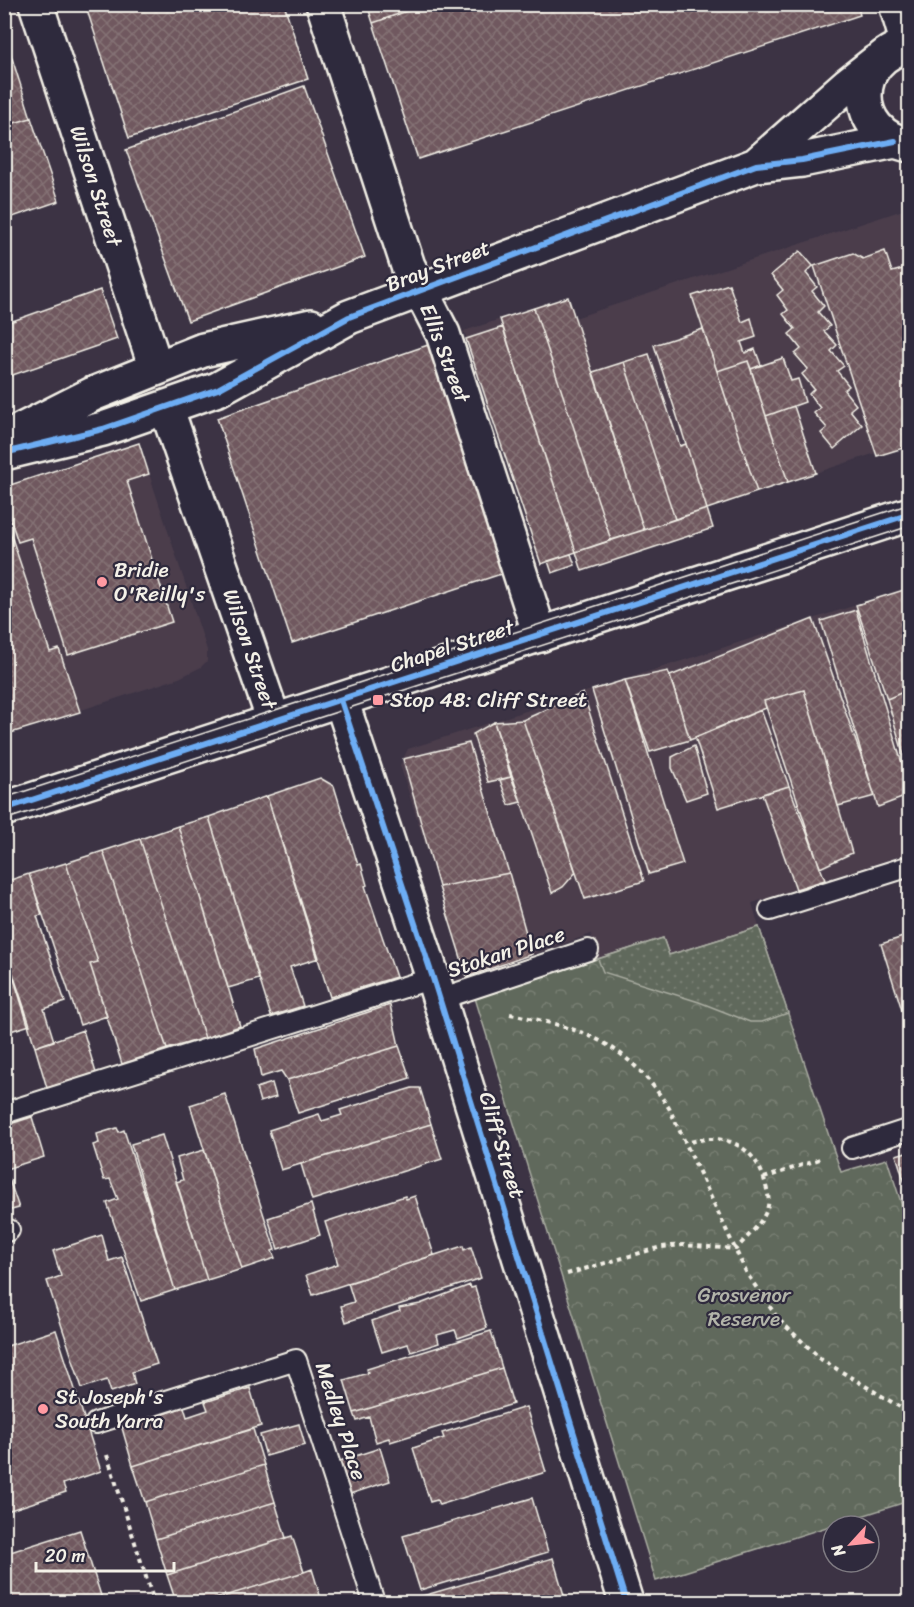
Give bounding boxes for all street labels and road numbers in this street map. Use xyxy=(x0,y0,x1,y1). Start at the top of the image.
street label: Wilson Street xyxy=(59,120,134,253)
street label: Bray Street xyxy=(380,229,496,303)
street label: Ellis Street xyxy=(409,298,482,410)
street label: Wilson Street xyxy=(212,583,289,716)
street label: Chapel Street xyxy=(385,608,520,684)
street label: Stokan Place xyxy=(442,915,570,989)
street label: Cliff Street xyxy=(468,1087,536,1203)
street label: Medley Place xyxy=(304,1357,378,1485)

